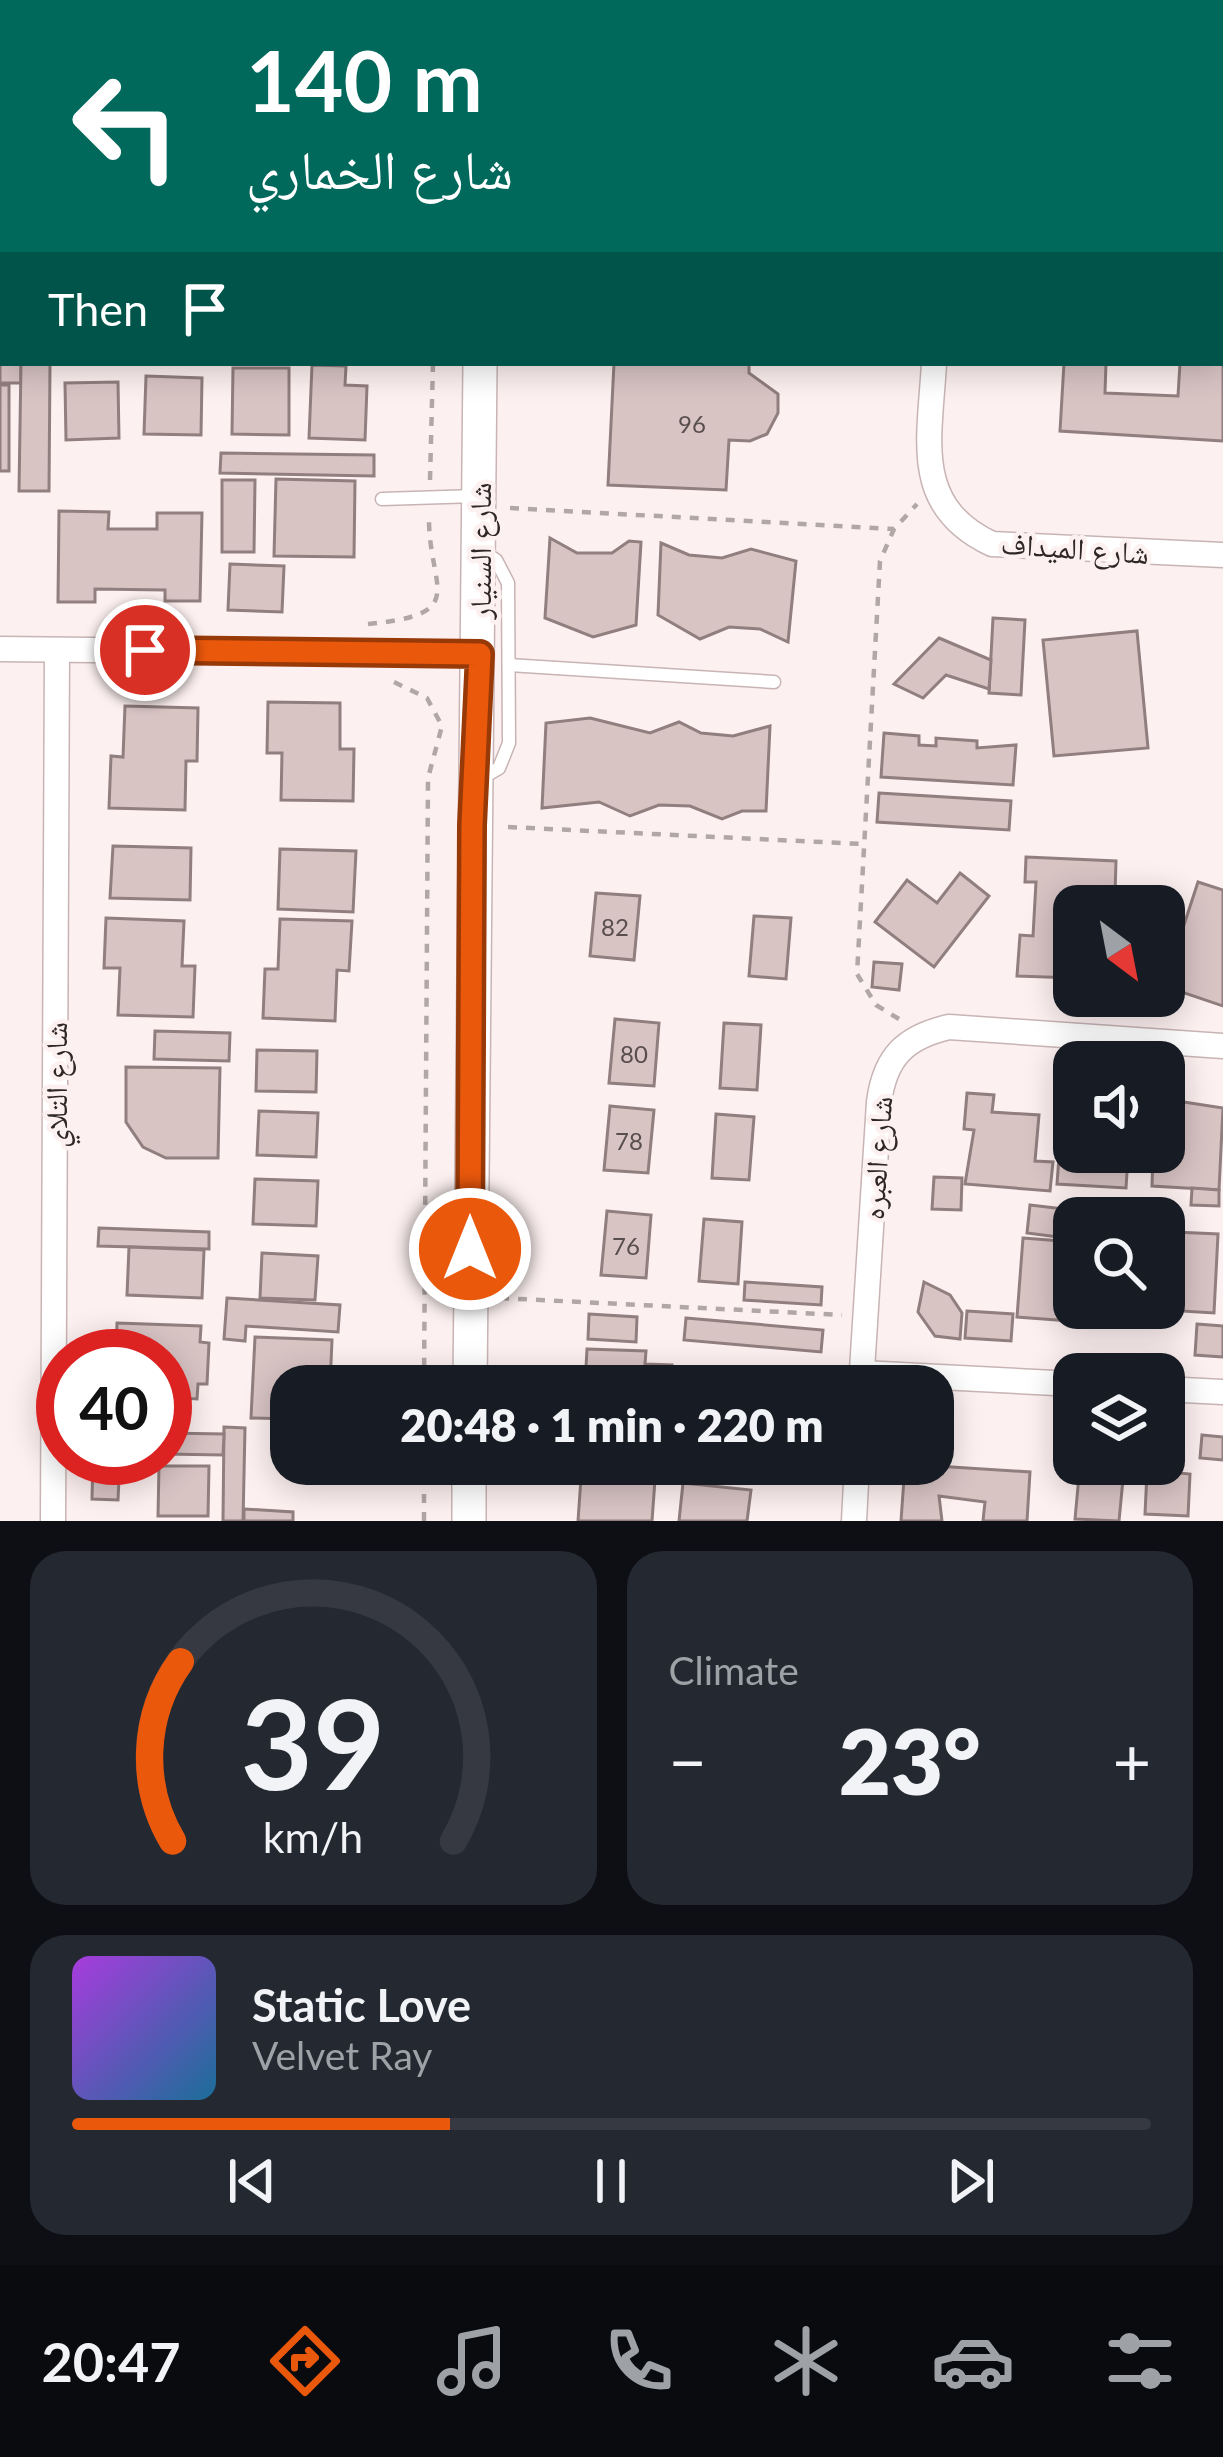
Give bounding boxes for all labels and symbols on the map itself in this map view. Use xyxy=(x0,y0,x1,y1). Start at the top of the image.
house number: 96 xyxy=(678,409,706,438)
street label: شارع السنيار xyxy=(461,483,500,620)
street label: شارع الميداف xyxy=(1000,524,1150,573)
pin xyxy=(94,599,196,701)
north arrow xyxy=(1053,885,1185,1017)
house number: 82 xyxy=(601,912,629,941)
street label: شارع التلاي xyxy=(37,1022,81,1148)
house number: 80 xyxy=(620,1039,648,1068)
street label: شارع العبره xyxy=(854,1095,901,1221)
house number: 78 xyxy=(615,1126,643,1155)
position arrow xyxy=(407,1186,533,1312)
house number: 76 xyxy=(612,1231,640,1260)
speed limit sign: 40 xyxy=(36,1329,192,1485)

